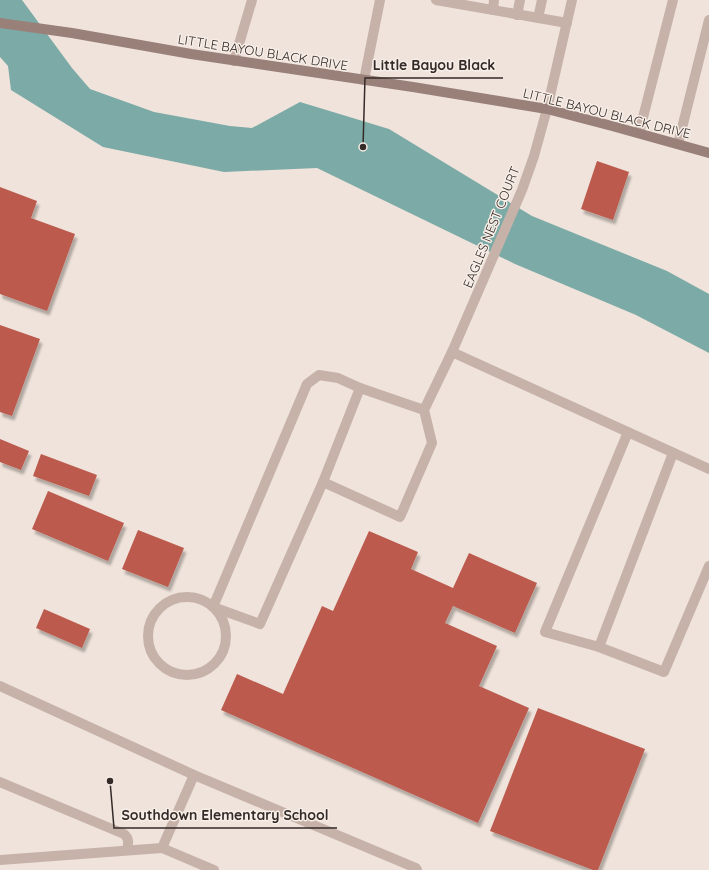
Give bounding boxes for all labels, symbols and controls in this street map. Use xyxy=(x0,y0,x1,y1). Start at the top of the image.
street label: LITTLE BAYOU BLACK DRIVE xyxy=(177,31,349,73)
callout: Little Bayou Black xyxy=(365,52,503,78)
text: Little Bayou Black xyxy=(373,56,495,74)
street label: LITTLE BAYOU BLACK DRIVE xyxy=(522,84,692,142)
street label: EAGLES NEST COURT xyxy=(459,164,523,290)
callout: Southdown Elementary School xyxy=(114,802,337,828)
text: Southdown Elementary School xyxy=(121,806,329,824)

